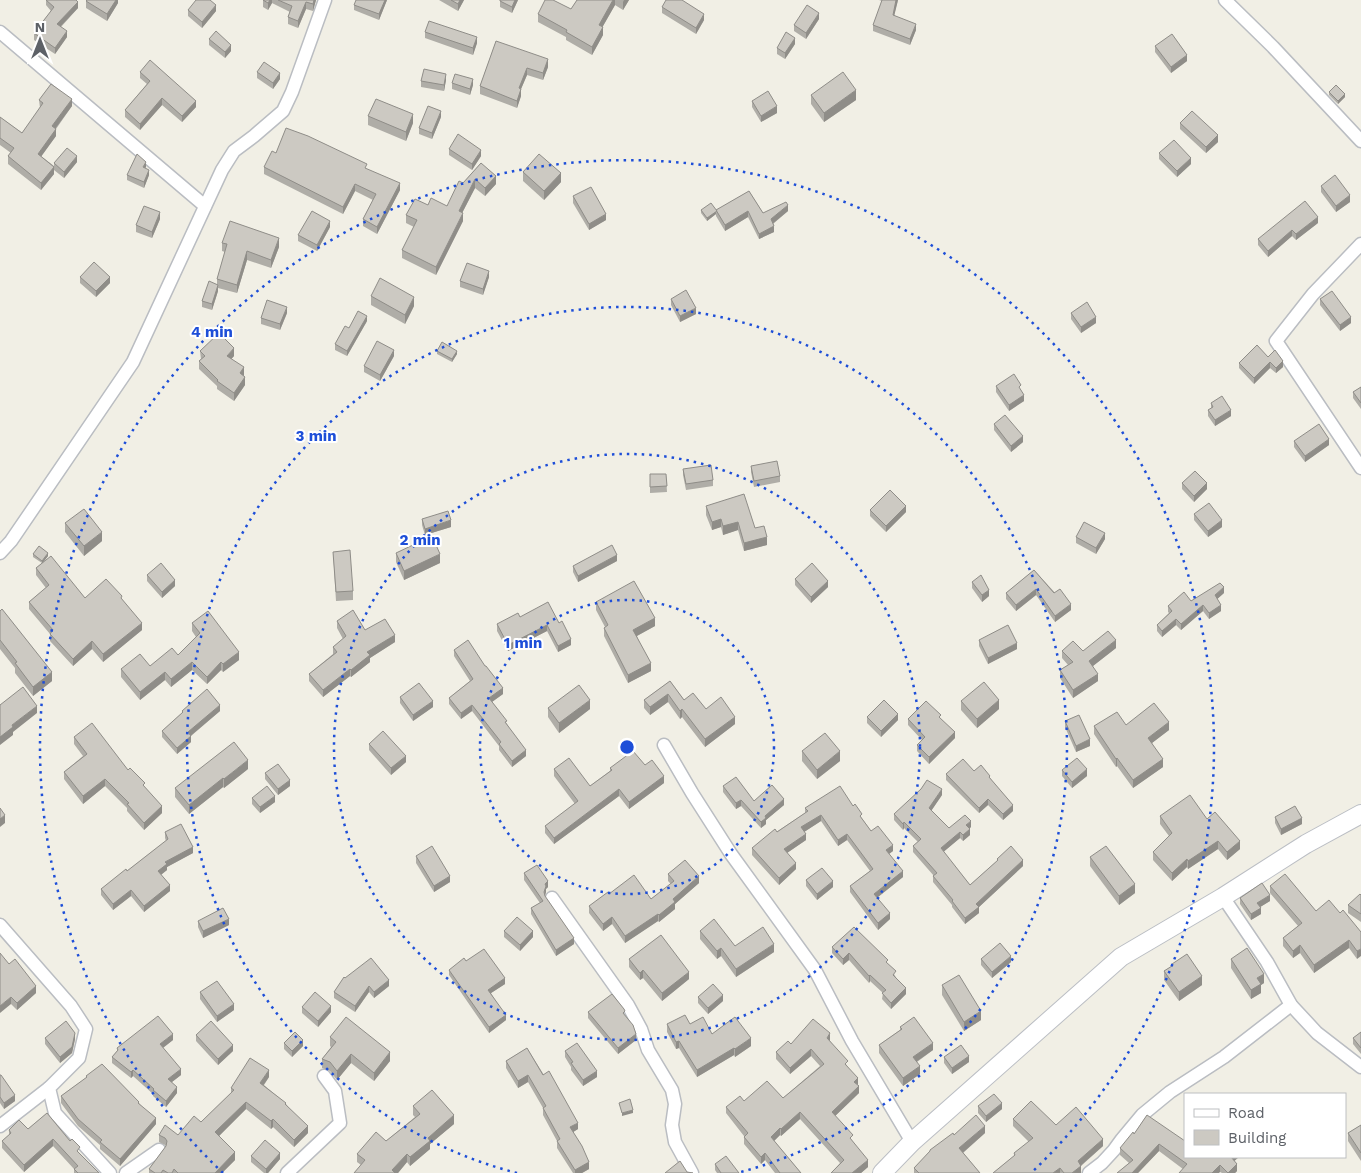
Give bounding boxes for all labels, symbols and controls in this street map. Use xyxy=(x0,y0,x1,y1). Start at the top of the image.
north arrow xyxy=(15,15,65,65)
text: N xyxy=(35,19,45,35)
text: 4 min xyxy=(191,323,233,341)
text: 3 min xyxy=(296,427,336,445)
text: 2 min xyxy=(399,531,441,549)
text: 1 min xyxy=(504,634,542,652)
centre of rings xyxy=(618,738,636,756)
legend xyxy=(1184,1093,1346,1158)
text: Road xyxy=(1228,1104,1265,1122)
text: Building xyxy=(1228,1129,1286,1147)

